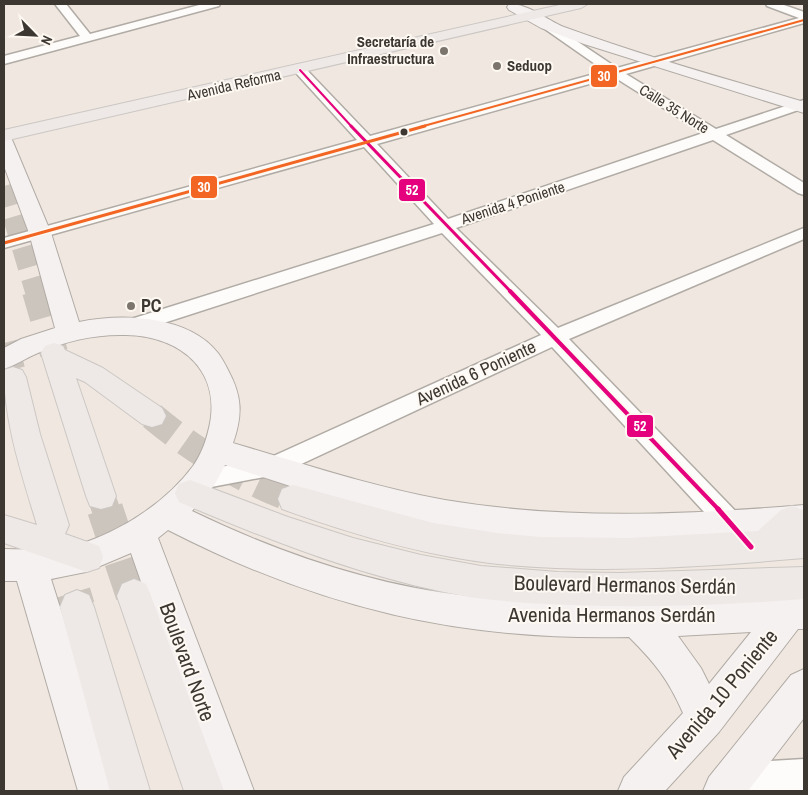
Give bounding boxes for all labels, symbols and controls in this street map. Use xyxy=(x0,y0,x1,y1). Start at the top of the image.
north arrow xyxy=(10,10,60,60)
place label: Secretaría de Infraestructura xyxy=(347,31,434,69)
text: N xyxy=(37,33,57,48)
marker: Secretaría de Infraestructura xyxy=(438,45,450,57)
place label: Seduop xyxy=(507,55,552,76)
marker: Seduop xyxy=(491,60,503,72)
street label: Avenida Reforma xyxy=(184,64,283,106)
line badge: 30 xyxy=(590,64,618,88)
text: 30 xyxy=(598,67,610,85)
street label: Calle 35 Norte xyxy=(635,79,713,138)
unlabelled marker xyxy=(399,127,409,137)
line badge: 30 xyxy=(190,175,218,199)
street label: Avenida 4 Poniente xyxy=(457,176,568,229)
text: 30 xyxy=(198,178,210,196)
line badge: 52 xyxy=(398,178,426,202)
text: 52 xyxy=(406,181,418,199)
place label: PC xyxy=(141,293,162,318)
marker: PC xyxy=(125,300,137,312)
street label: Avenida 6 Poniente xyxy=(411,334,540,412)
line badge: 52 xyxy=(626,414,654,438)
text: 52 xyxy=(634,417,646,435)
street label: Boulevard Hermanos Serdán xyxy=(514,568,736,601)
street label: Boulevard Norte xyxy=(153,598,222,725)
street label: Avenida Hermanos Serdán xyxy=(507,600,716,629)
street label: Avenida 10 Poniente xyxy=(658,623,784,765)

